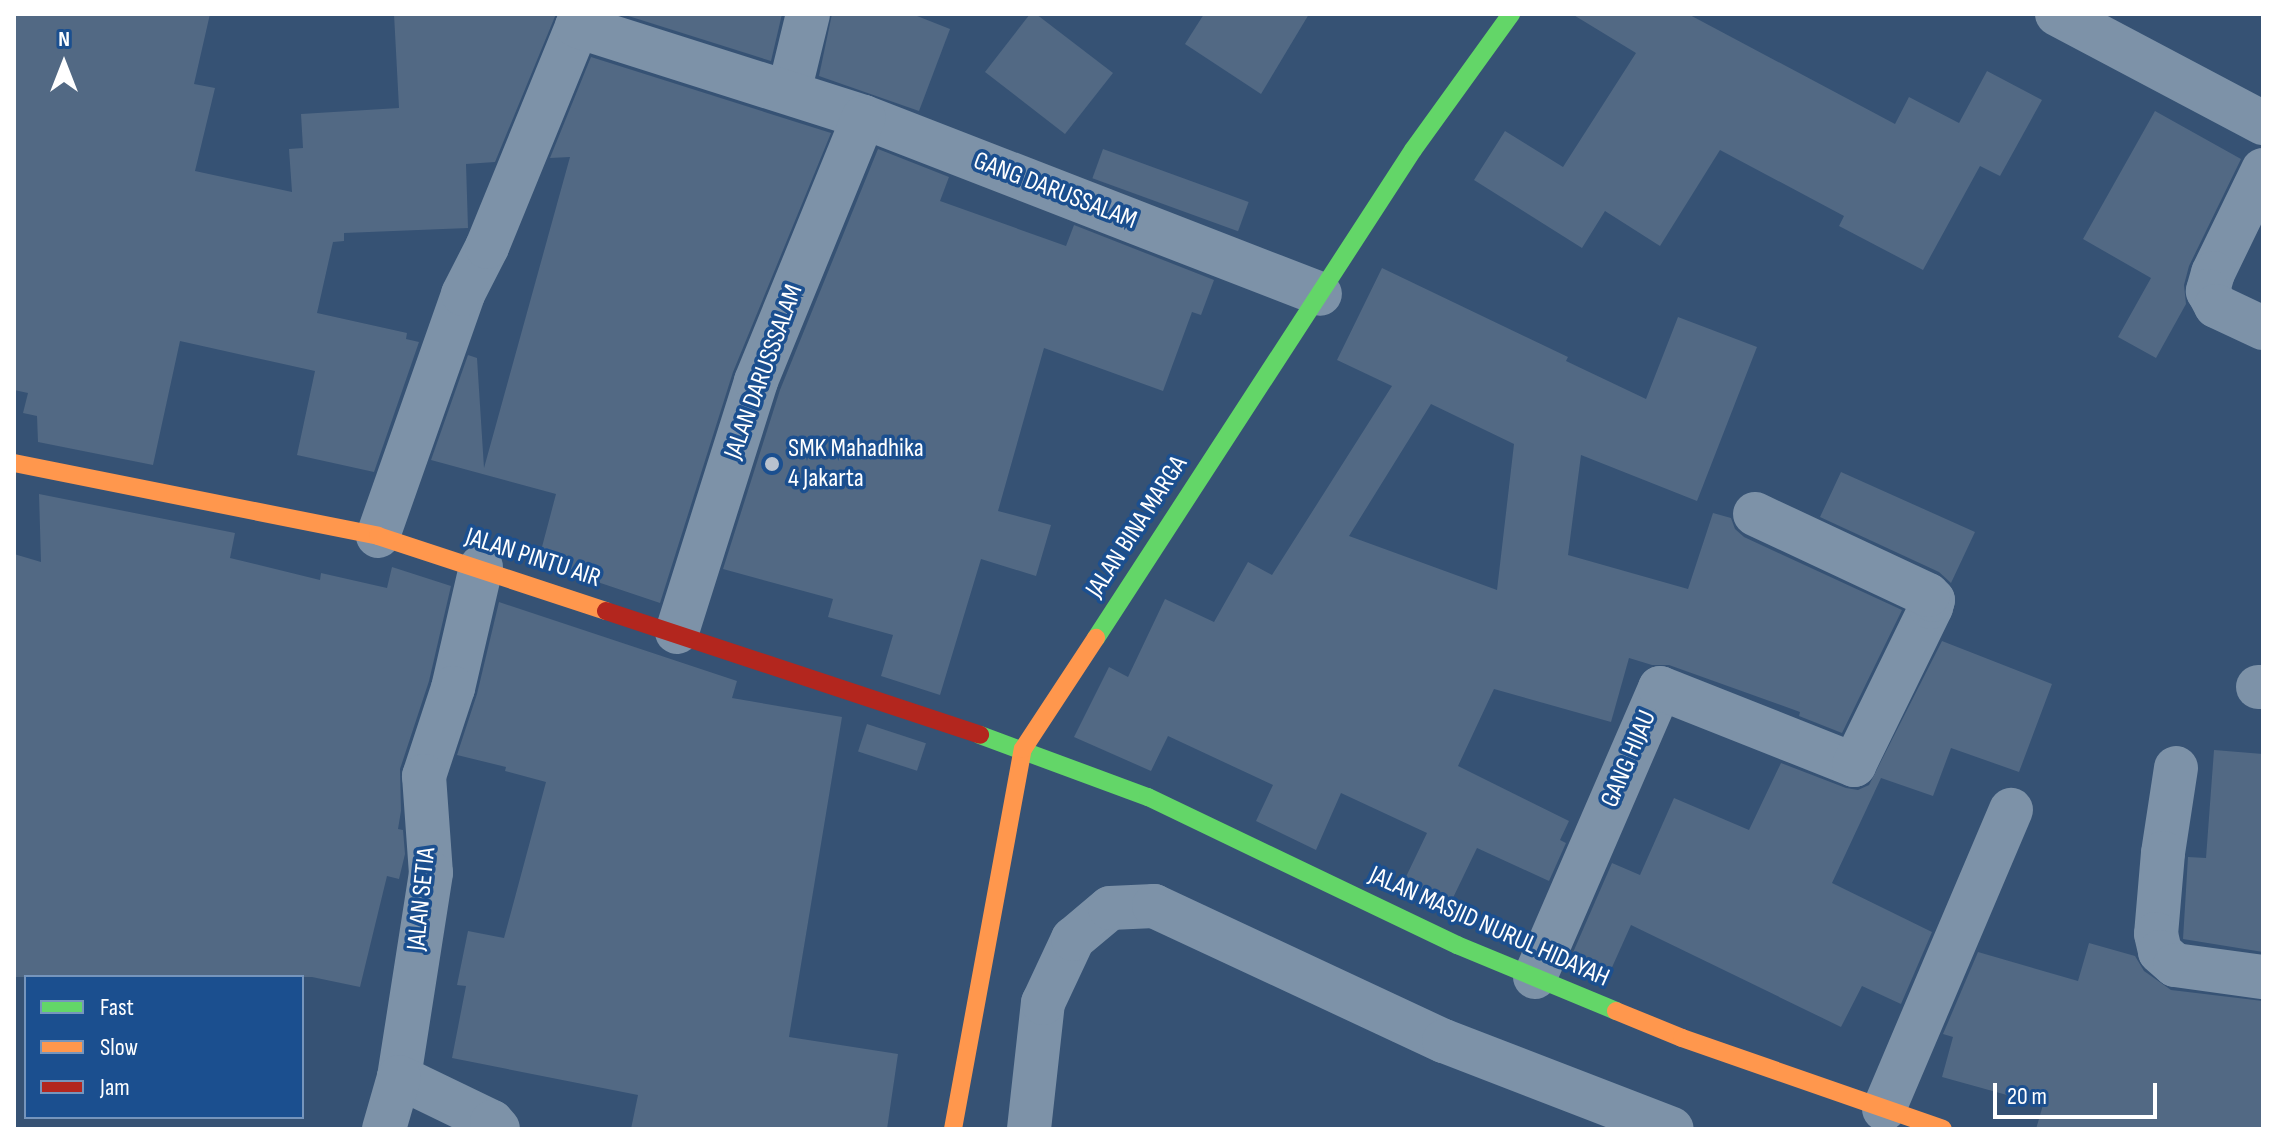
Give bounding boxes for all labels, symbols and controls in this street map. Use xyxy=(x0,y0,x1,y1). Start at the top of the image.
north arrow xyxy=(24,24,104,104)
text: N xyxy=(58,26,70,53)
street label: GANG DARUSSALAM xyxy=(969,146,1141,236)
street label: JALAN DARUSSSALAM xyxy=(718,281,810,463)
place label: SMK Mahadhika 4 Jakarta xyxy=(788,433,924,494)
street label: JALAN BINA MARGA xyxy=(1080,450,1194,604)
marker: SMK Mahadhika 4 Jakarta xyxy=(763,455,781,473)
street label: JALAN PINTU AIR xyxy=(461,521,605,595)
street label: GANG HIJAU xyxy=(1595,706,1663,812)
street label: JALAN SETIA xyxy=(401,846,443,952)
street label: JALAN MASJID NURUL HIDAYAH xyxy=(1364,860,1614,994)
legend xyxy=(24,975,304,1119)
text: Fast xyxy=(100,993,134,1022)
text: Slow xyxy=(100,1033,138,1062)
scale bar xyxy=(1997,1067,2161,1117)
text: Jam xyxy=(100,1073,130,1102)
text: 20 m xyxy=(2007,1082,2047,1111)

